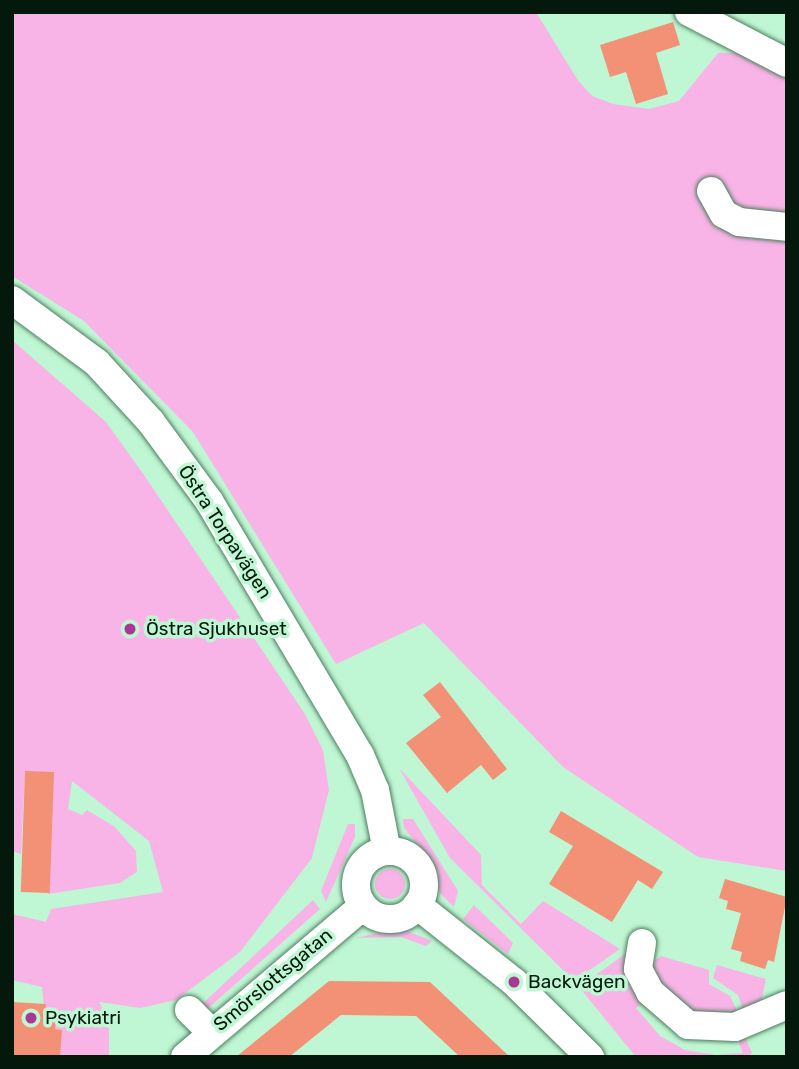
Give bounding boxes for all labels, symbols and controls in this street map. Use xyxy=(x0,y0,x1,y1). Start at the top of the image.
street label: Östra Torpavägen xyxy=(173,461,277,603)
place label: Östra Sjukhuset xyxy=(146,618,287,640)
marker: Östra Sjukhuset xyxy=(120,619,140,639)
street label: Smörslottsgatan xyxy=(209,924,337,1036)
place label: Backvägen xyxy=(528,971,626,993)
marker: Backvägen xyxy=(506,974,522,990)
place label: Psykiatri xyxy=(45,1007,121,1029)
marker: Psykiatri xyxy=(23,1010,39,1026)

